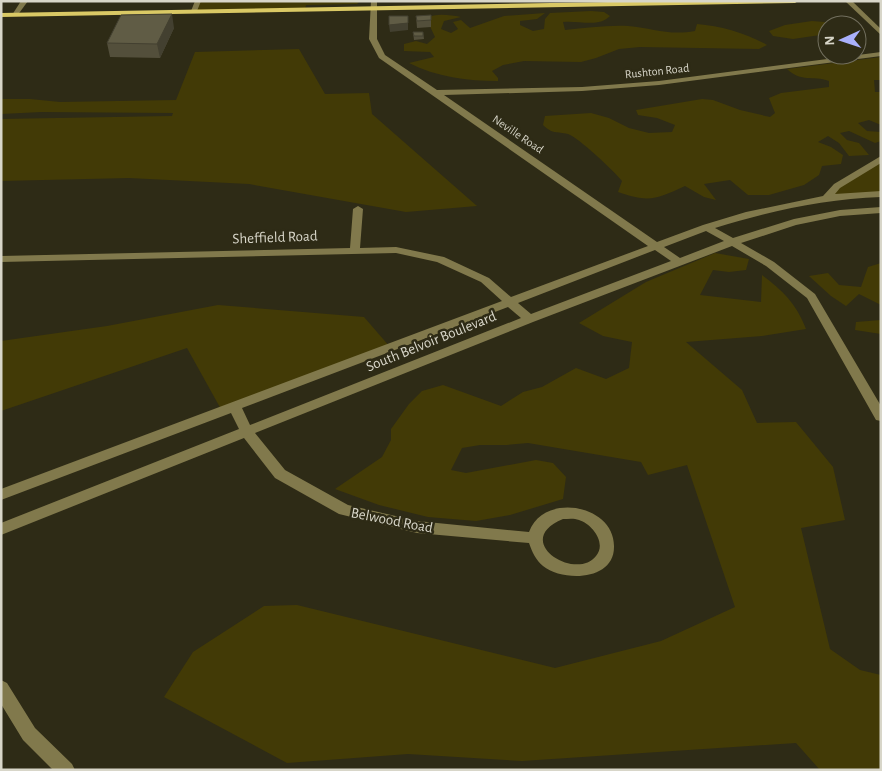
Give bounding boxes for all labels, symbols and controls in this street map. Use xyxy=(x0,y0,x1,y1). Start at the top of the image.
north arrow xyxy=(817,15,867,65)
text: N xyxy=(823,35,837,46)
street label: Rushton Road xyxy=(624,62,690,80)
street label: Neville Road xyxy=(490,113,546,155)
street label: Sheffield Road xyxy=(232,229,318,246)
street label: South Belvoir Boulevard xyxy=(364,308,499,374)
street label: Belwood Road xyxy=(350,505,434,536)

